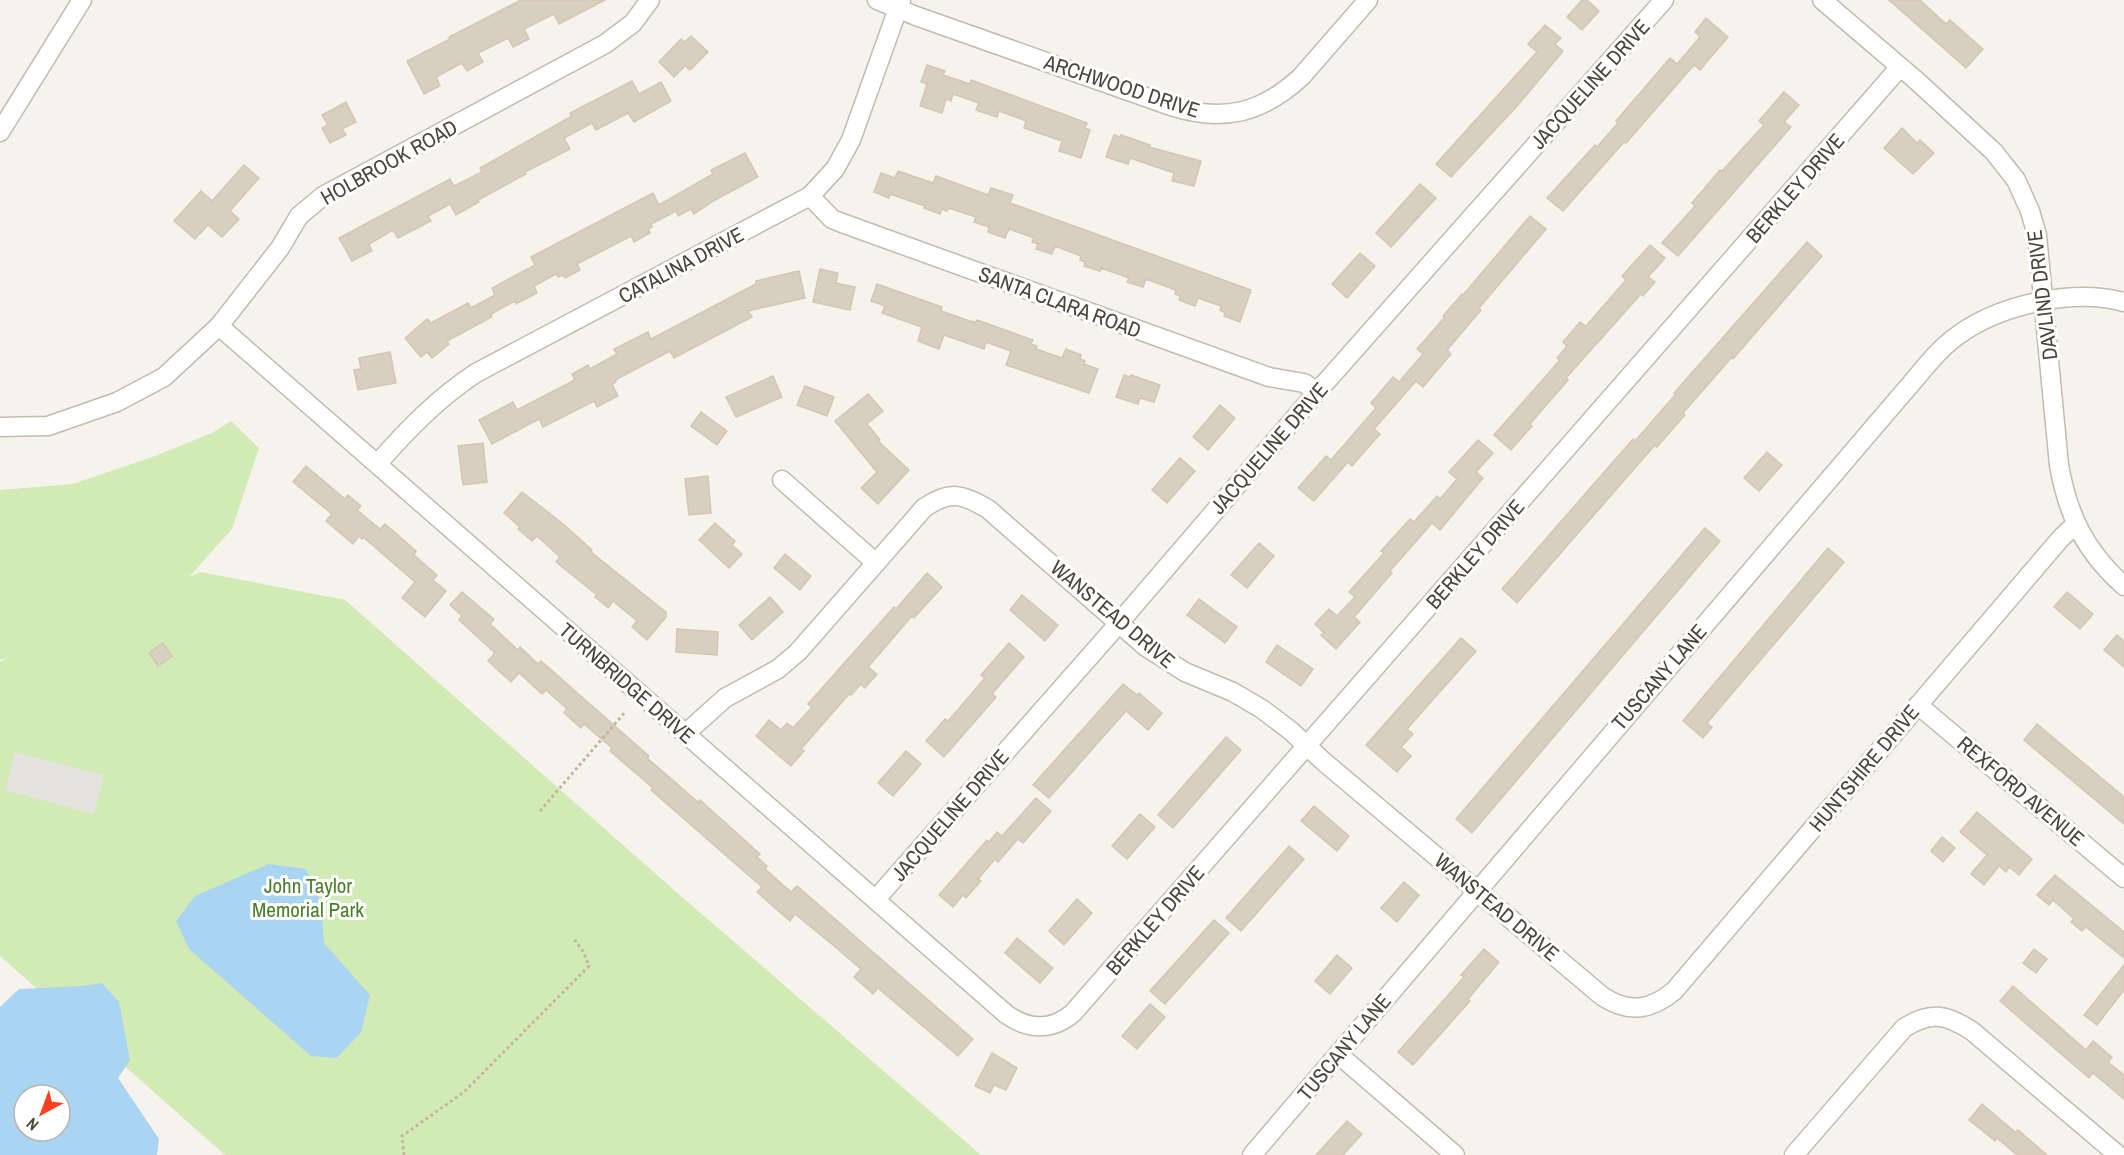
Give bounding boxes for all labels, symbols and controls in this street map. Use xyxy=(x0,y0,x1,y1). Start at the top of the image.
street label: JACQUELINE DRIVE xyxy=(1524,13,1656,155)
street label: ARCHWOOD DRIVE xyxy=(1040,47,1203,125)
street label: HOLBROOK ROAD xyxy=(315,112,463,212)
street label: BERKLEY DRIVE xyxy=(1739,127,1851,249)
street label: CATALINA DRIVE xyxy=(613,220,749,310)
street label: DAVLIND DRIVE xyxy=(2020,228,2064,362)
street label: SANTA CLARA ROAD xyxy=(975,259,1145,345)
street label: JACQUELINE DRIVE xyxy=(1204,376,1334,520)
street label: BERKLEY DRIVE xyxy=(1419,493,1531,615)
street label: WANSTEAD DRIVE xyxy=(1045,553,1181,675)
street label: TURNBRIDGE DRIVE xyxy=(553,616,701,750)
street label: TUSCANY LANE xyxy=(1605,618,1713,736)
street label: HUNTSHIRE DRIVE xyxy=(1802,698,1926,838)
street label: REXFORD AVENUE xyxy=(1951,729,2091,853)
street label: JACQUELINE DRIVE xyxy=(885,743,1015,887)
street label: WANSTEAD DRIVE xyxy=(1429,846,1565,968)
street label: BERKLEY DRIVE xyxy=(1099,859,1211,981)
park label: John Taylor Memorial Park xyxy=(252,871,364,924)
street label: TUSCANY LANE xyxy=(1291,987,1397,1107)
north arrow xyxy=(12,1083,72,1143)
text: N xyxy=(21,1113,43,1136)

